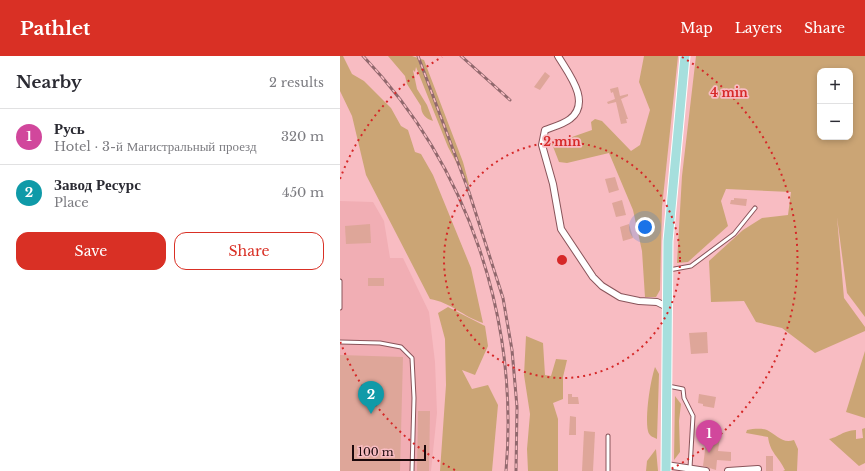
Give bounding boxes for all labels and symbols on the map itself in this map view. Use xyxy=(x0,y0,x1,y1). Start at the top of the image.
text: 4 min xyxy=(710,85,748,100)
text: 2 min xyxy=(543,134,581,149)
your location xyxy=(635,217,655,237)
centre of rings xyxy=(555,253,569,267)
pin: 2 xyxy=(358,381,384,414)
pin: 1 xyxy=(696,420,722,453)
scale bar xyxy=(352,443,426,462)

